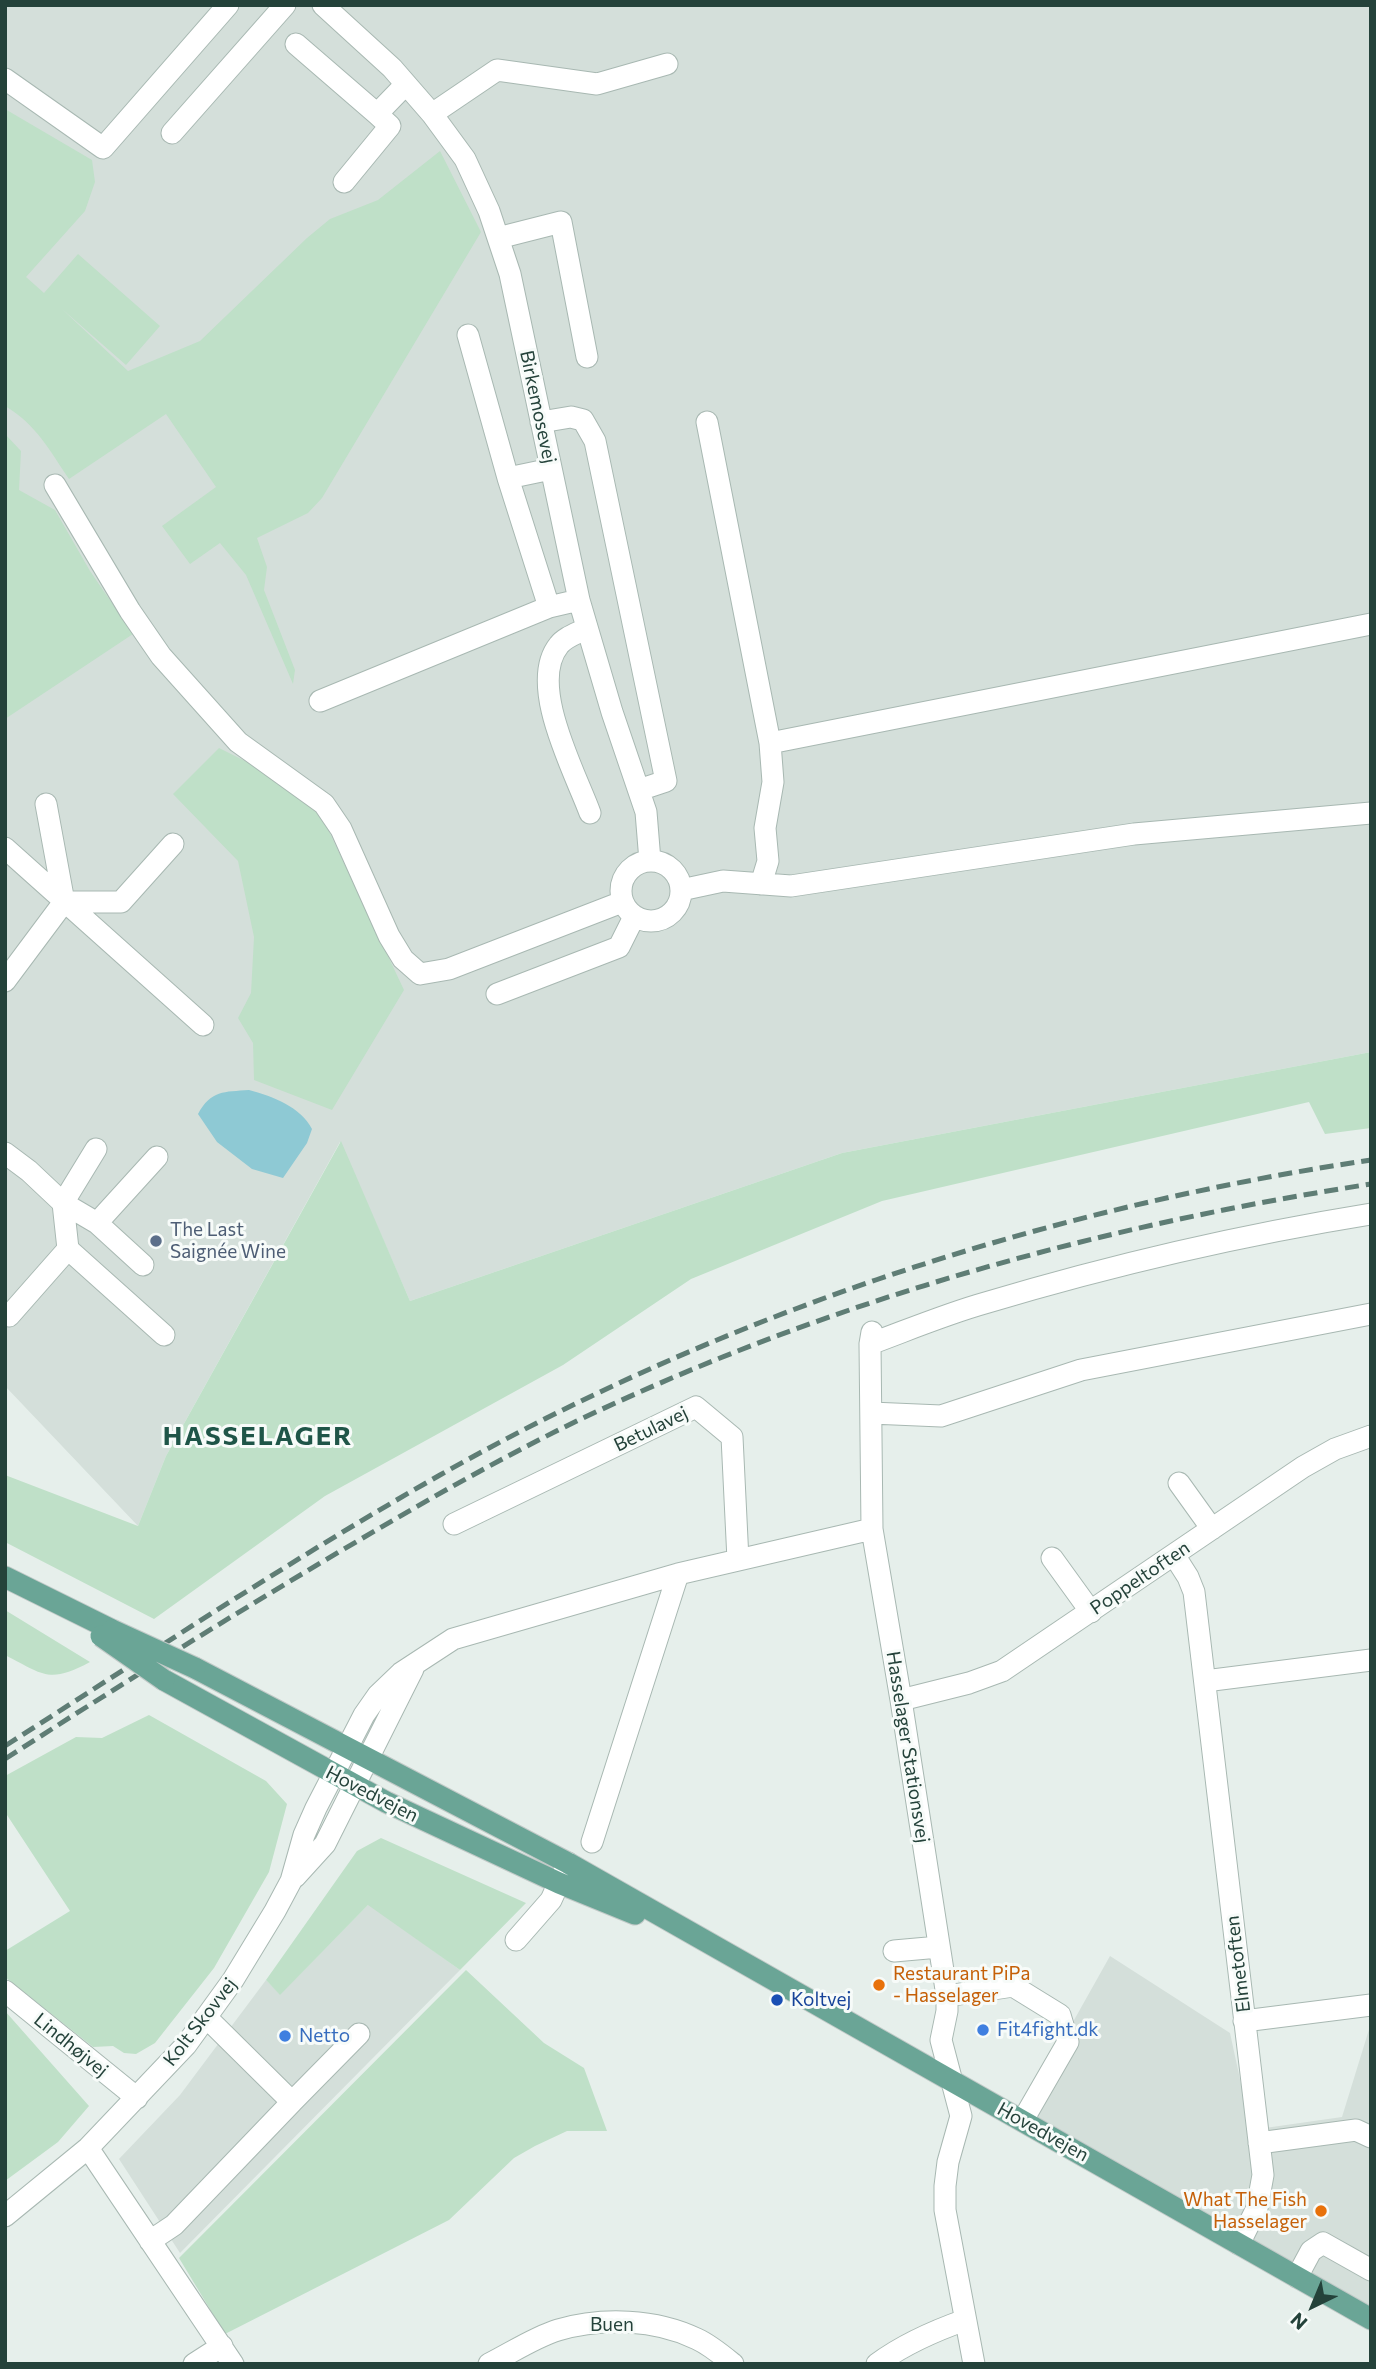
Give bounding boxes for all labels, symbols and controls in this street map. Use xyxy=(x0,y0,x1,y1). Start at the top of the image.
street label: Birkemosevej xyxy=(515,348,561,466)
place label: The Last Saignée Wine xyxy=(170,1219,286,1263)
marker: The Last Saignée Wine xyxy=(148,1233,164,1249)
street label: Betulavej xyxy=(610,1401,692,1457)
district label: HASSELAGER xyxy=(164,1420,352,1452)
street label: Poppeltoften xyxy=(1086,1536,1194,1620)
street label: Hasselager Stationsvej xyxy=(882,1649,934,1845)
street label: Hovedvejen xyxy=(322,1761,422,1827)
street label: Elmetoften xyxy=(1221,1914,1255,2014)
place label: Restaurant PiPa - Hasselager xyxy=(893,1963,1030,2007)
street label: Kolt Skovvej xyxy=(158,1973,242,2071)
marker: Restaurant PiPa - Hasselager xyxy=(871,1977,887,1993)
place label: Koltvej xyxy=(791,1989,851,2011)
marker: Koltvej xyxy=(769,1992,785,2008)
street label: Lindhøjvej xyxy=(29,2008,113,2082)
place label: Fit4fight.dk xyxy=(997,2019,1099,2041)
marker: Fit4fight.dk xyxy=(975,2022,991,2038)
place label: Netto xyxy=(299,2025,350,2047)
marker: Netto xyxy=(277,2028,293,2044)
street label: Hovedvejen xyxy=(993,2098,1093,2166)
place label: What The Fish Hasselager xyxy=(1183,2189,1307,2233)
marker: What The Fish Hasselager xyxy=(1313,2203,1329,2219)
north arrow xyxy=(1278,2271,1348,2341)
text: N xyxy=(1285,2308,1311,2335)
street label: Buen xyxy=(590,2314,634,2336)

